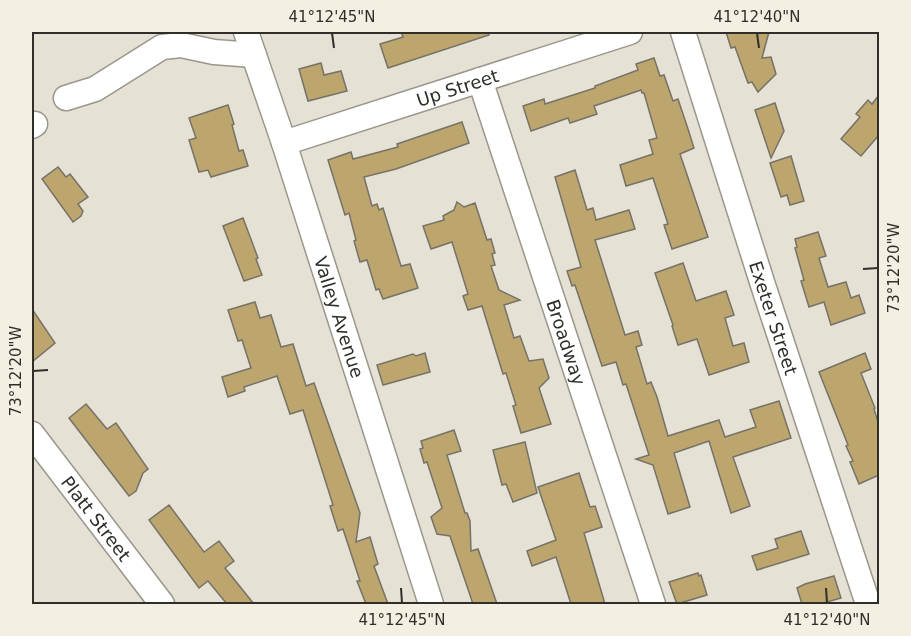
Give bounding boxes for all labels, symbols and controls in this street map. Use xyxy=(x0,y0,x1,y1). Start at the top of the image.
text: 41°12'45"N xyxy=(288,8,376,26)
text: 41°12'40"N xyxy=(713,8,801,26)
street label: Up Street xyxy=(414,64,501,110)
text: 73°12'20"W xyxy=(885,223,903,313)
street label: Valley Avenue xyxy=(310,254,369,380)
street label: Exeter Street xyxy=(746,258,802,378)
street label: Broadway xyxy=(543,296,591,388)
text: 73°12'20"W xyxy=(7,326,25,416)
street label: Platt Street xyxy=(57,472,136,565)
text: 41°12'45"N xyxy=(358,611,446,629)
text: 41°12'40"N xyxy=(783,611,871,629)

